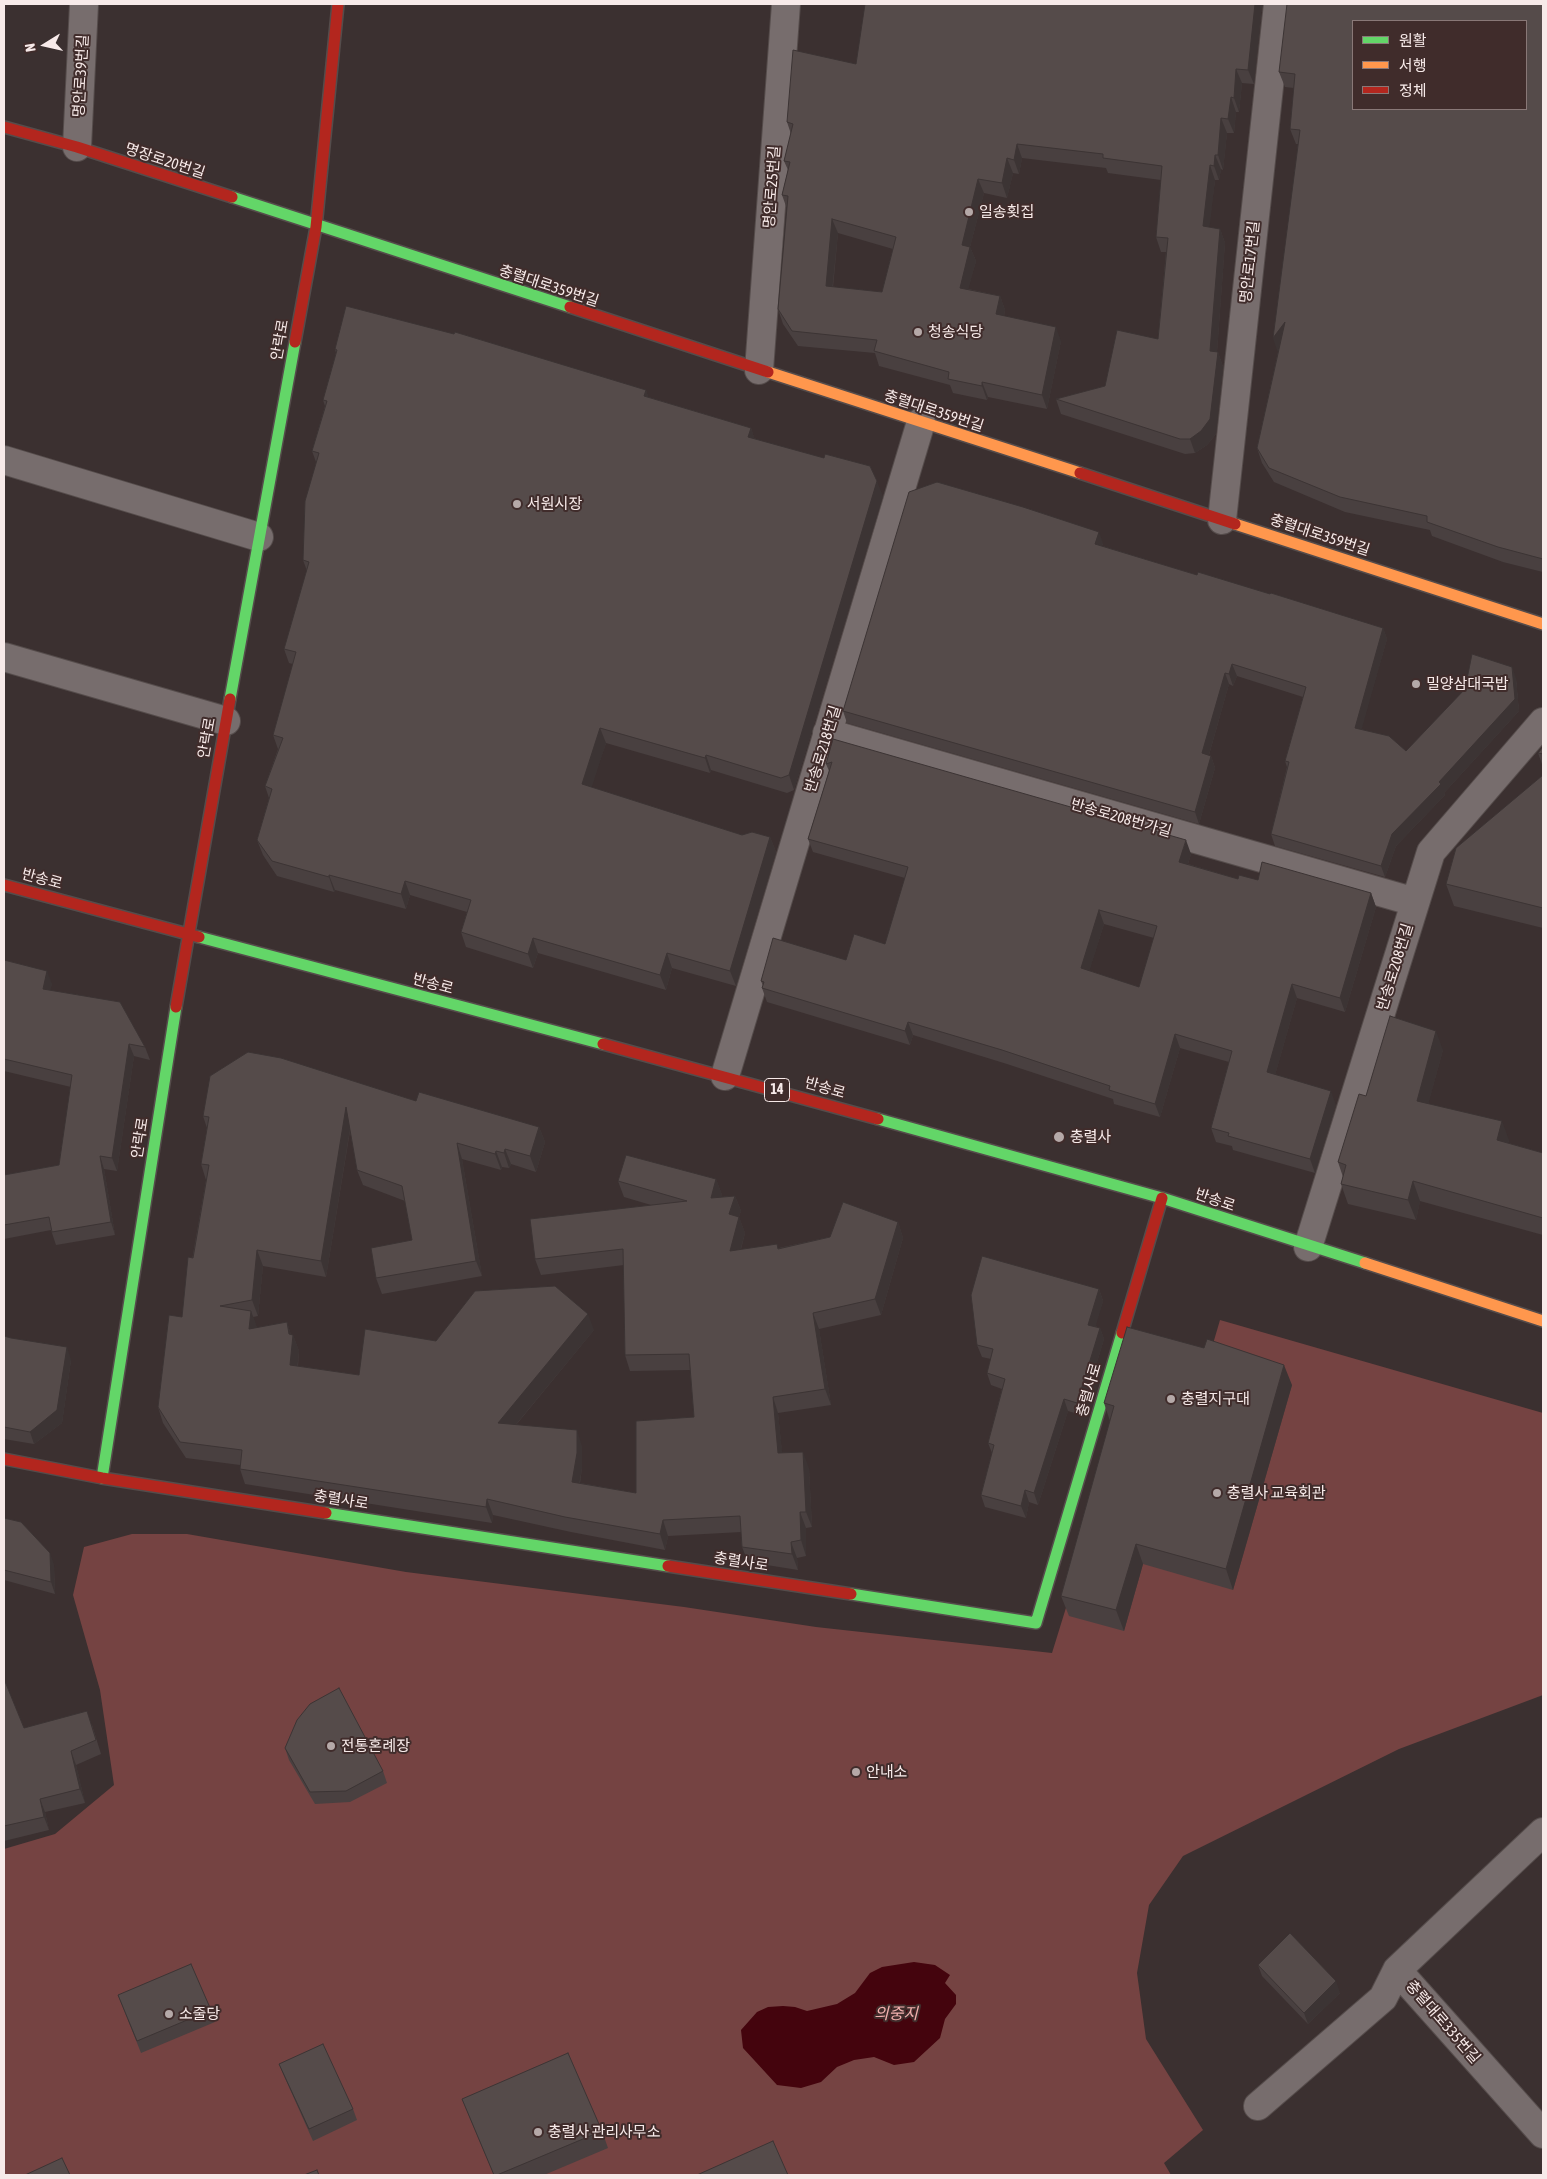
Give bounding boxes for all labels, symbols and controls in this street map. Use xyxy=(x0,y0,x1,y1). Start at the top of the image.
north arrow xyxy=(20,20,70,70)
legend xyxy=(1352,20,1527,110)
text: 원활 xyxy=(1399,32,1427,49)
street label: 명안로39번길 xyxy=(70,34,92,118)
text: N xyxy=(22,42,39,53)
text: 서행 xyxy=(1399,57,1427,74)
text: 정체 xyxy=(1399,82,1427,99)
street label: 명장로20번길 xyxy=(123,140,207,182)
street label: 명안로25번길 xyxy=(760,145,784,229)
place label: 일송횟집 xyxy=(979,203,1034,221)
marker: 일송횟집 xyxy=(963,206,975,218)
street label: 명안로17번길 xyxy=(1237,220,1263,304)
street label: 충렬대로359번길 xyxy=(497,261,601,311)
street label: 안락로 xyxy=(268,318,292,362)
place label: 청송식당 xyxy=(928,323,983,341)
marker: 청송식당 xyxy=(912,326,924,338)
street label: 충렬대로359번길 xyxy=(882,386,986,436)
place label: 서원시장 xyxy=(527,495,582,513)
marker: 서원시장 xyxy=(511,498,523,510)
street label: 충렬대로359번길 xyxy=(1268,510,1372,560)
place label: 밀양삼대국밥 xyxy=(1426,675,1509,693)
marker: 밀양삼대국밥 xyxy=(1410,678,1422,690)
street label: 반송로218번길 xyxy=(801,703,845,795)
street label: 안락로 xyxy=(195,716,219,760)
street label: 반송로208번가길 xyxy=(1069,795,1173,841)
street label: 반송로 xyxy=(20,865,64,893)
street label: 반송로208번길 xyxy=(1373,921,1417,1013)
street label: 반송로 xyxy=(411,970,455,998)
street label: 반송로 xyxy=(803,1074,847,1102)
road number: 14 xyxy=(764,1078,790,1102)
street label: 안락로 xyxy=(128,1116,152,1160)
place label: 충렬사 xyxy=(1070,1128,1111,1146)
marker: 충렬사 xyxy=(1052,1130,1066,1144)
street label: 반송로 xyxy=(1192,1185,1238,1215)
street label: 충렬사로 xyxy=(1073,1361,1105,1419)
place label: 충렬지구대 xyxy=(1181,1390,1250,1408)
marker: 충렬지구대 xyxy=(1165,1393,1177,1405)
place label: 충렬사 교육회관 xyxy=(1227,1484,1326,1502)
street label: 충렬사로 xyxy=(312,1487,370,1513)
marker: 충렬사 교육회관 xyxy=(1211,1487,1223,1499)
street label: 충렬사로 xyxy=(712,1549,770,1575)
place label: 전통혼례장 xyxy=(341,1737,410,1755)
marker: 전통혼례장 xyxy=(325,1740,337,1752)
place label: 안내소 xyxy=(866,1763,907,1781)
marker: 안내소 xyxy=(850,1766,862,1778)
street label: 충렬대로335번길 xyxy=(1402,1977,1484,2067)
water label: 의중지 xyxy=(874,2004,918,2024)
place label: 소줄당 xyxy=(179,2005,220,2023)
marker: 소줄당 xyxy=(163,2008,175,2020)
place label: 충렬사 관리사무소 xyxy=(548,2123,660,2141)
marker: 충렬사 관리사무소 xyxy=(532,2126,544,2138)

